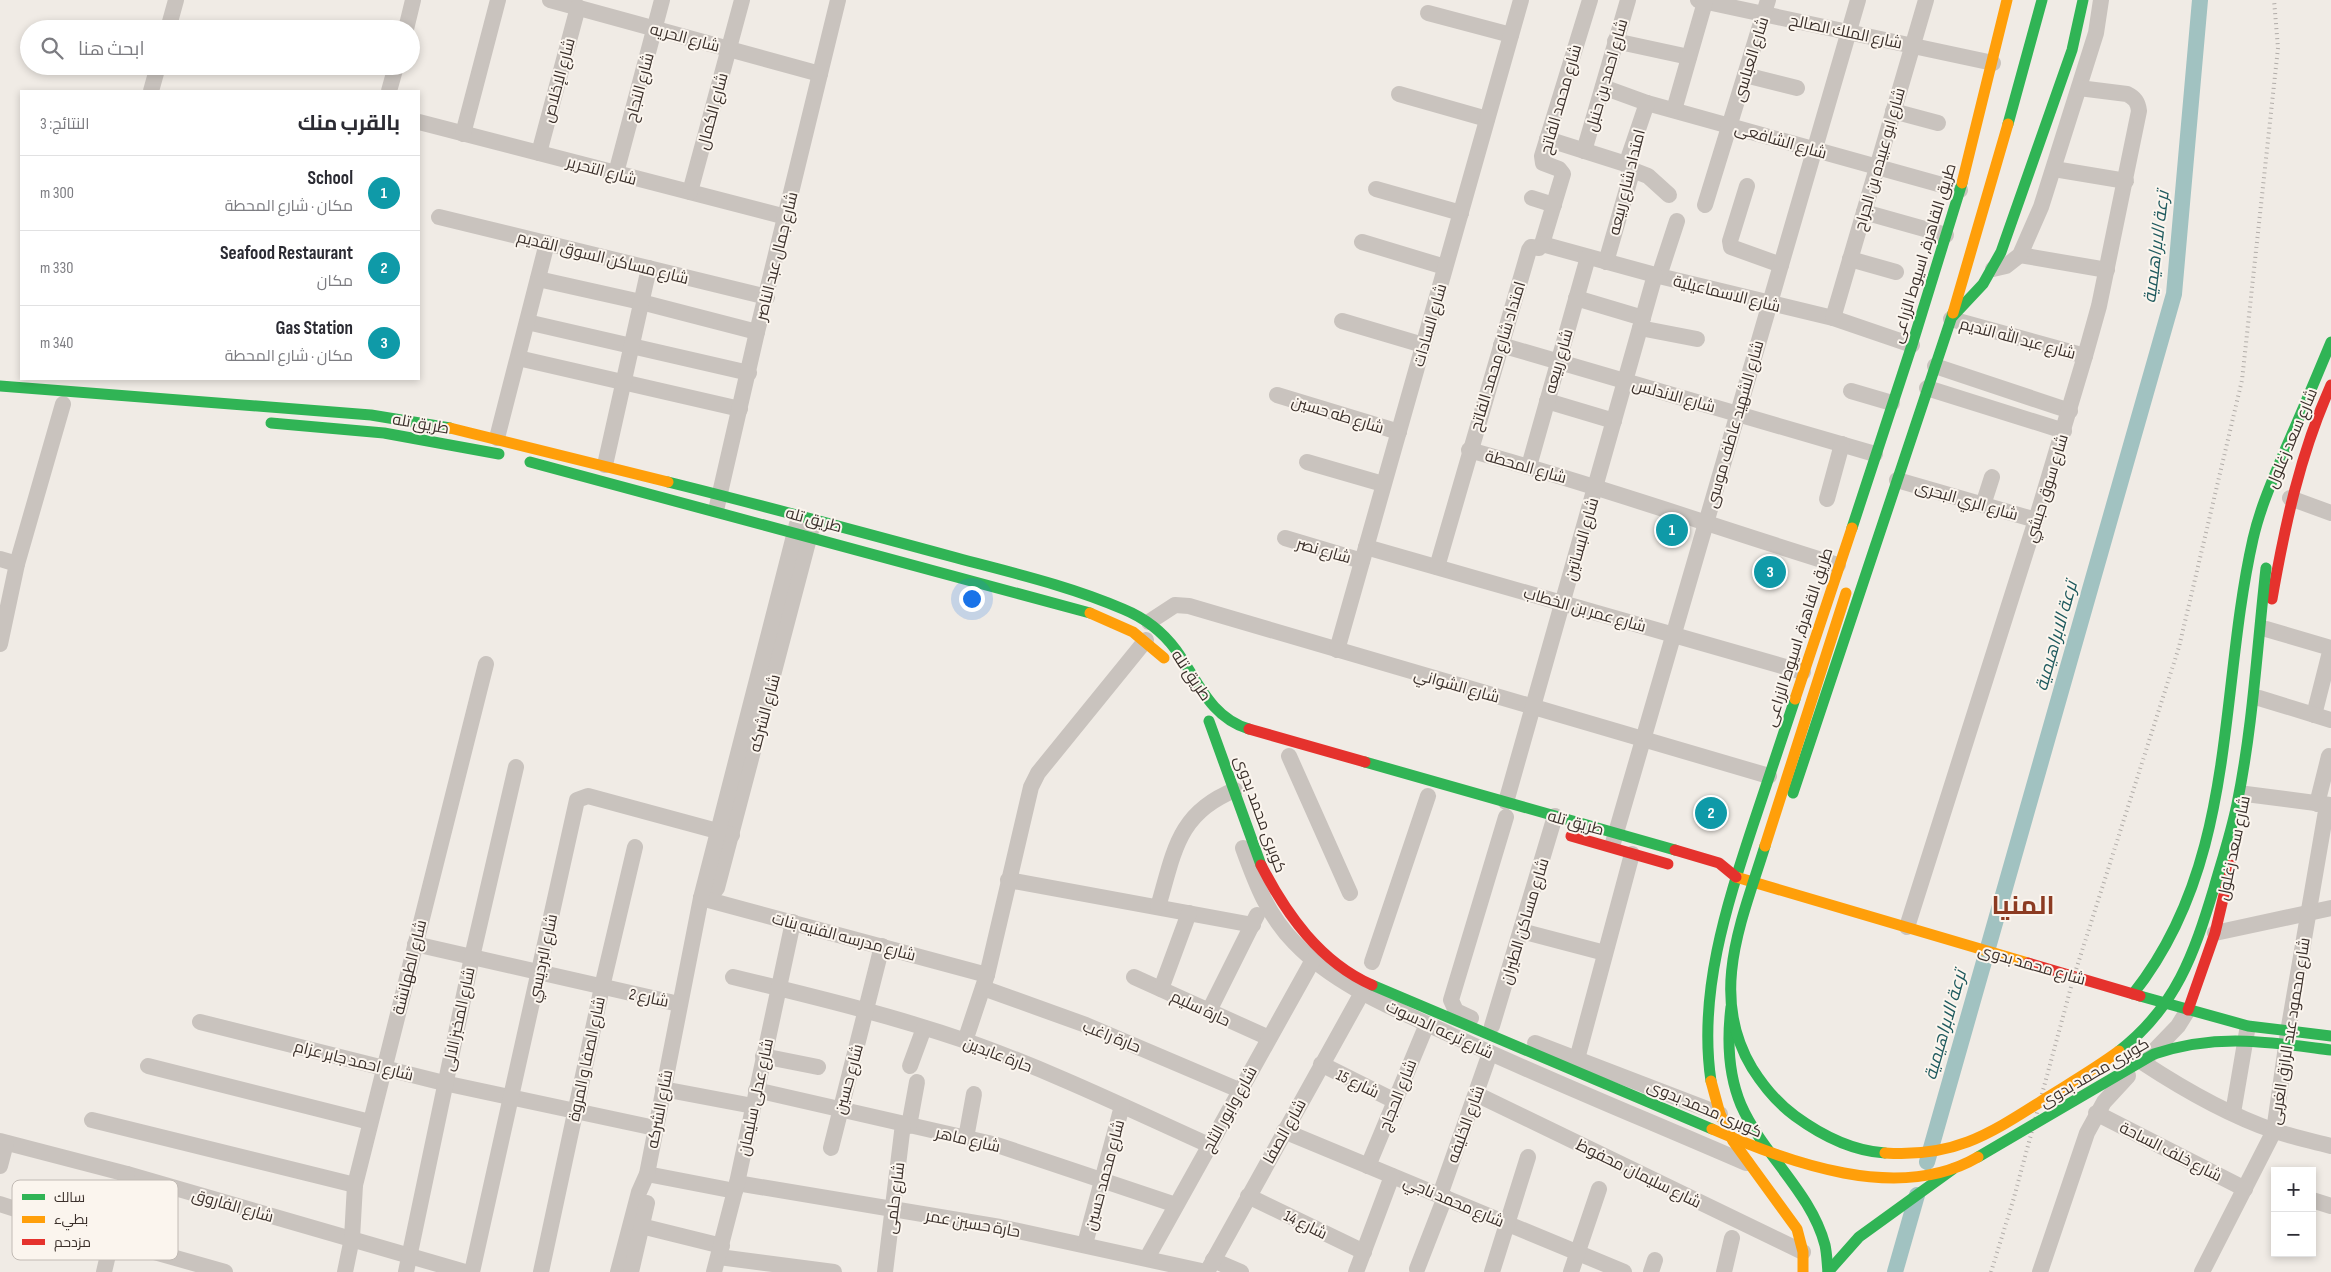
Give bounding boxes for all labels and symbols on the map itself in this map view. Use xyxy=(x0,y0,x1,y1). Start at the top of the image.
street label: شارع الملك الصالح xyxy=(1787,11,1904,55)
street label: شارع العباسى xyxy=(1730,15,1774,104)
street label: شارع احمد بن حنبل xyxy=(1582,17,1634,134)
street label: شارع الحريه xyxy=(647,20,722,58)
street label: شارع الإخلاص xyxy=(539,36,581,125)
street label: شارع محمد الفاتح xyxy=(1537,42,1587,157)
street label: شارع النجاح xyxy=(622,51,660,124)
street label: شارع الكمال xyxy=(694,71,734,152)
street label: شارع ابو عبيده بن الجراح xyxy=(1851,86,1911,233)
street label: شارع الشافعى xyxy=(1732,119,1829,165)
street label: امتداد شارع ربيعه xyxy=(1605,127,1651,238)
street label: شارع التحرير xyxy=(563,153,639,191)
street label: طريق القاهرة, اسيوط الزراعى xyxy=(1888,161,1961,346)
water label: ترعة الابراهيمية xyxy=(2139,187,2174,304)
street label: شارع جمال عبد الناصر xyxy=(752,190,804,324)
street label: شارع مساكن السوق القديم xyxy=(515,228,691,290)
street label: شارع الاسماعيلية xyxy=(1671,272,1782,318)
street label: امتداد شارع محمد الفاتح xyxy=(1467,279,1531,434)
street label: شارع السادات xyxy=(1410,282,1452,369)
street label: شارع عبد الله النديم xyxy=(1957,313,2078,365)
street label: شارع ربيعه xyxy=(1541,327,1579,396)
street label: شارع الشهيد عاطف موسى xyxy=(1702,339,1769,511)
street label: شارع الاندلس xyxy=(1630,376,1717,418)
street label: شارع سعد زغلول xyxy=(2263,386,2323,492)
street label: شارع طه حسين xyxy=(1289,392,1386,439)
street label: طريق تله xyxy=(391,410,451,439)
street label: شارع سوق حبشي xyxy=(2022,432,2075,546)
street label: شارع المحطة xyxy=(1482,447,1569,489)
street label: شارع الري البحرى xyxy=(1912,478,2020,528)
street label: شارع البساتين xyxy=(1562,496,1604,583)
street label: طريق تله xyxy=(783,504,844,537)
pin: 1 xyxy=(1656,511,1688,549)
street label: شارع نصر xyxy=(1293,534,1353,569)
street label: طريق القاهرة, اسيوط الزراعى xyxy=(1761,546,1837,729)
pin: 3 xyxy=(1754,553,1786,591)
water label: ترعة الابراهيمية xyxy=(2031,576,2083,693)
street label: شارع عمر بن الخطاب xyxy=(1521,584,1648,638)
your location xyxy=(959,586,985,612)
street label: طريق تله xyxy=(1167,647,1215,705)
street label: شارع الشواني xyxy=(1411,665,1501,711)
street label: شارع الشركه xyxy=(746,672,786,755)
street label: كوبرى محمد بدوى xyxy=(1230,754,1290,876)
pin: 2 xyxy=(1695,794,1727,832)
street label: شارع سعد زغلول xyxy=(2214,794,2256,903)
street label: طريق تله xyxy=(1545,807,1606,840)
street label: شارع مساكن الطيران xyxy=(1497,856,1555,987)
district label: المنيا xyxy=(1991,891,2055,922)
street label: شارع مدرسه الفنيه بنات xyxy=(769,909,918,967)
street label: شارع البرديسي xyxy=(525,912,564,1005)
street label: شارع الطهانشة xyxy=(390,918,432,1017)
street label: شارع محمود عبد الرازق الغربى xyxy=(2266,936,2316,1126)
street label: شارع محمد بدوى xyxy=(1975,941,2088,991)
water label: ترعة الابراهيمية xyxy=(1920,965,1972,1082)
street label: شارع المخبز الالى xyxy=(439,966,481,1073)
street label: شارع 2 xyxy=(627,985,670,1013)
street label: حارة سليم xyxy=(1167,987,1233,1032)
street label: شارع الصفا و المروة xyxy=(565,995,611,1124)
street label: شارع ترعه الدسوت xyxy=(1382,997,1496,1064)
street label: حارة راغب xyxy=(1080,1017,1143,1058)
street label: حارة عابدين xyxy=(960,1034,1035,1077)
street label: كوبرى محمد بدوى xyxy=(2037,1034,2153,1112)
street label: شارع احمد جابر عزام xyxy=(292,1037,415,1086)
street label: شارع عدلى سليمان xyxy=(735,1037,779,1158)
street label: شارع حسين xyxy=(831,1042,869,1117)
street label: شارع الحجاج xyxy=(1375,1057,1422,1135)
street label: شارع وابور الثلج xyxy=(1199,1063,1263,1156)
street label: شارع 15 xyxy=(1332,1066,1382,1104)
street label: شارع الشركه xyxy=(644,1068,678,1150)
street label: كوبرى محمد بدوى xyxy=(1644,1077,1765,1142)
street label: شارع الخليفه xyxy=(1444,1083,1490,1166)
street label: شارع الصفا xyxy=(1260,1096,1312,1168)
street label: شارع محمد حسين xyxy=(1082,1118,1130,1233)
street label: شارع خلف الساحة xyxy=(2116,1118,2225,1187)
street label: شارع ماهر xyxy=(932,1124,1002,1158)
street label: شارع سليمان محفوظ xyxy=(1572,1136,1704,1214)
street label: شارع حلمى xyxy=(882,1161,910,1235)
street label: شارع محمد ناجي xyxy=(1399,1173,1507,1235)
legend xyxy=(12,1180,178,1260)
street label: شارع الفاروق xyxy=(189,1186,276,1228)
text: سالك xyxy=(54,1189,85,1206)
street label: حارة حسين عمر xyxy=(923,1207,1022,1242)
street label: شارع 14 xyxy=(1280,1207,1330,1245)
text: بطيء xyxy=(54,1211,88,1231)
text: مزدحم xyxy=(54,1234,91,1252)

